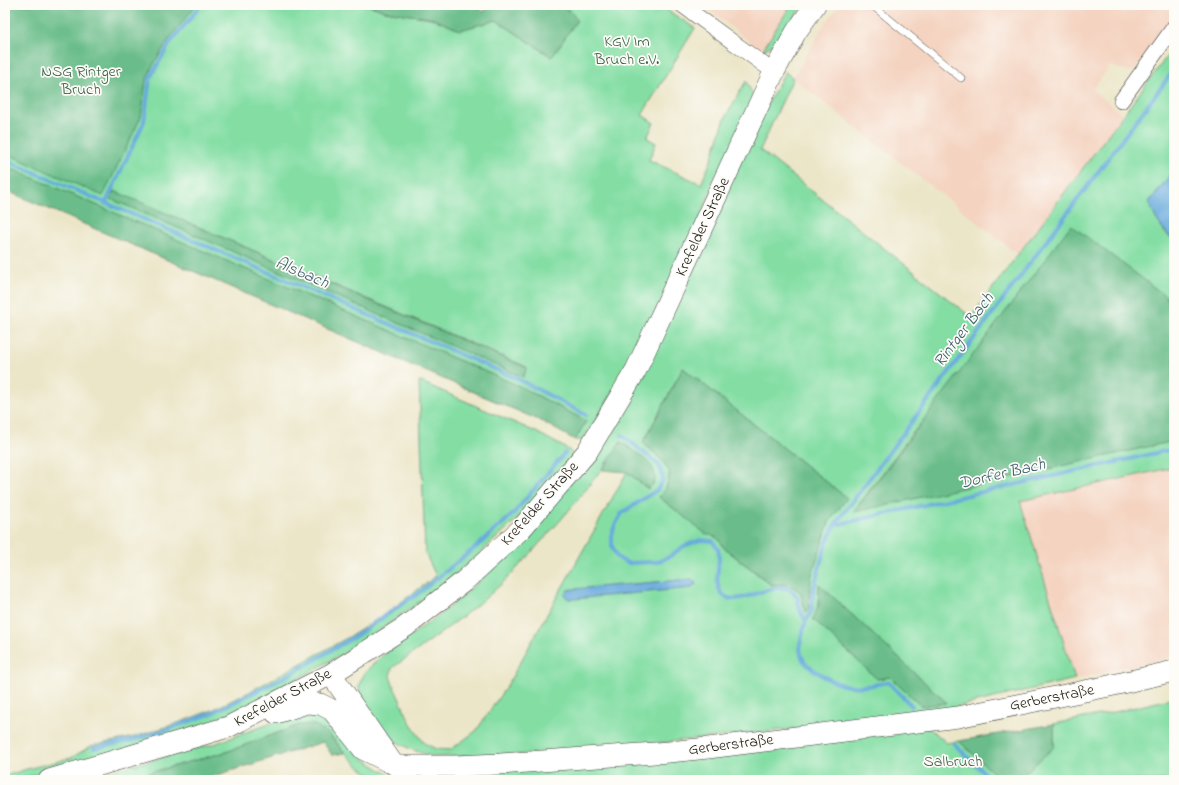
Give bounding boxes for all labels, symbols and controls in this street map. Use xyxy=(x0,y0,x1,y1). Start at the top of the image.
park label: KGV Im Bruch e.V. xyxy=(594,30,659,72)
park label: NSG Rintger Bruch xyxy=(41,60,121,102)
street label: Krefelder Straße xyxy=(669,173,737,281)
water label: Alsbach xyxy=(271,251,333,296)
water label: Rintger Bach xyxy=(928,287,1002,373)
water label: Dorfer Bach xyxy=(956,452,1049,496)
street label: Krefelder Straße xyxy=(495,456,585,552)
street label: Krefelder Straße xyxy=(230,662,337,734)
street label: Gerberstraße xyxy=(1008,678,1097,718)
street label: Gerberstraße xyxy=(687,728,776,762)
park label: Salbruch xyxy=(924,750,982,774)

